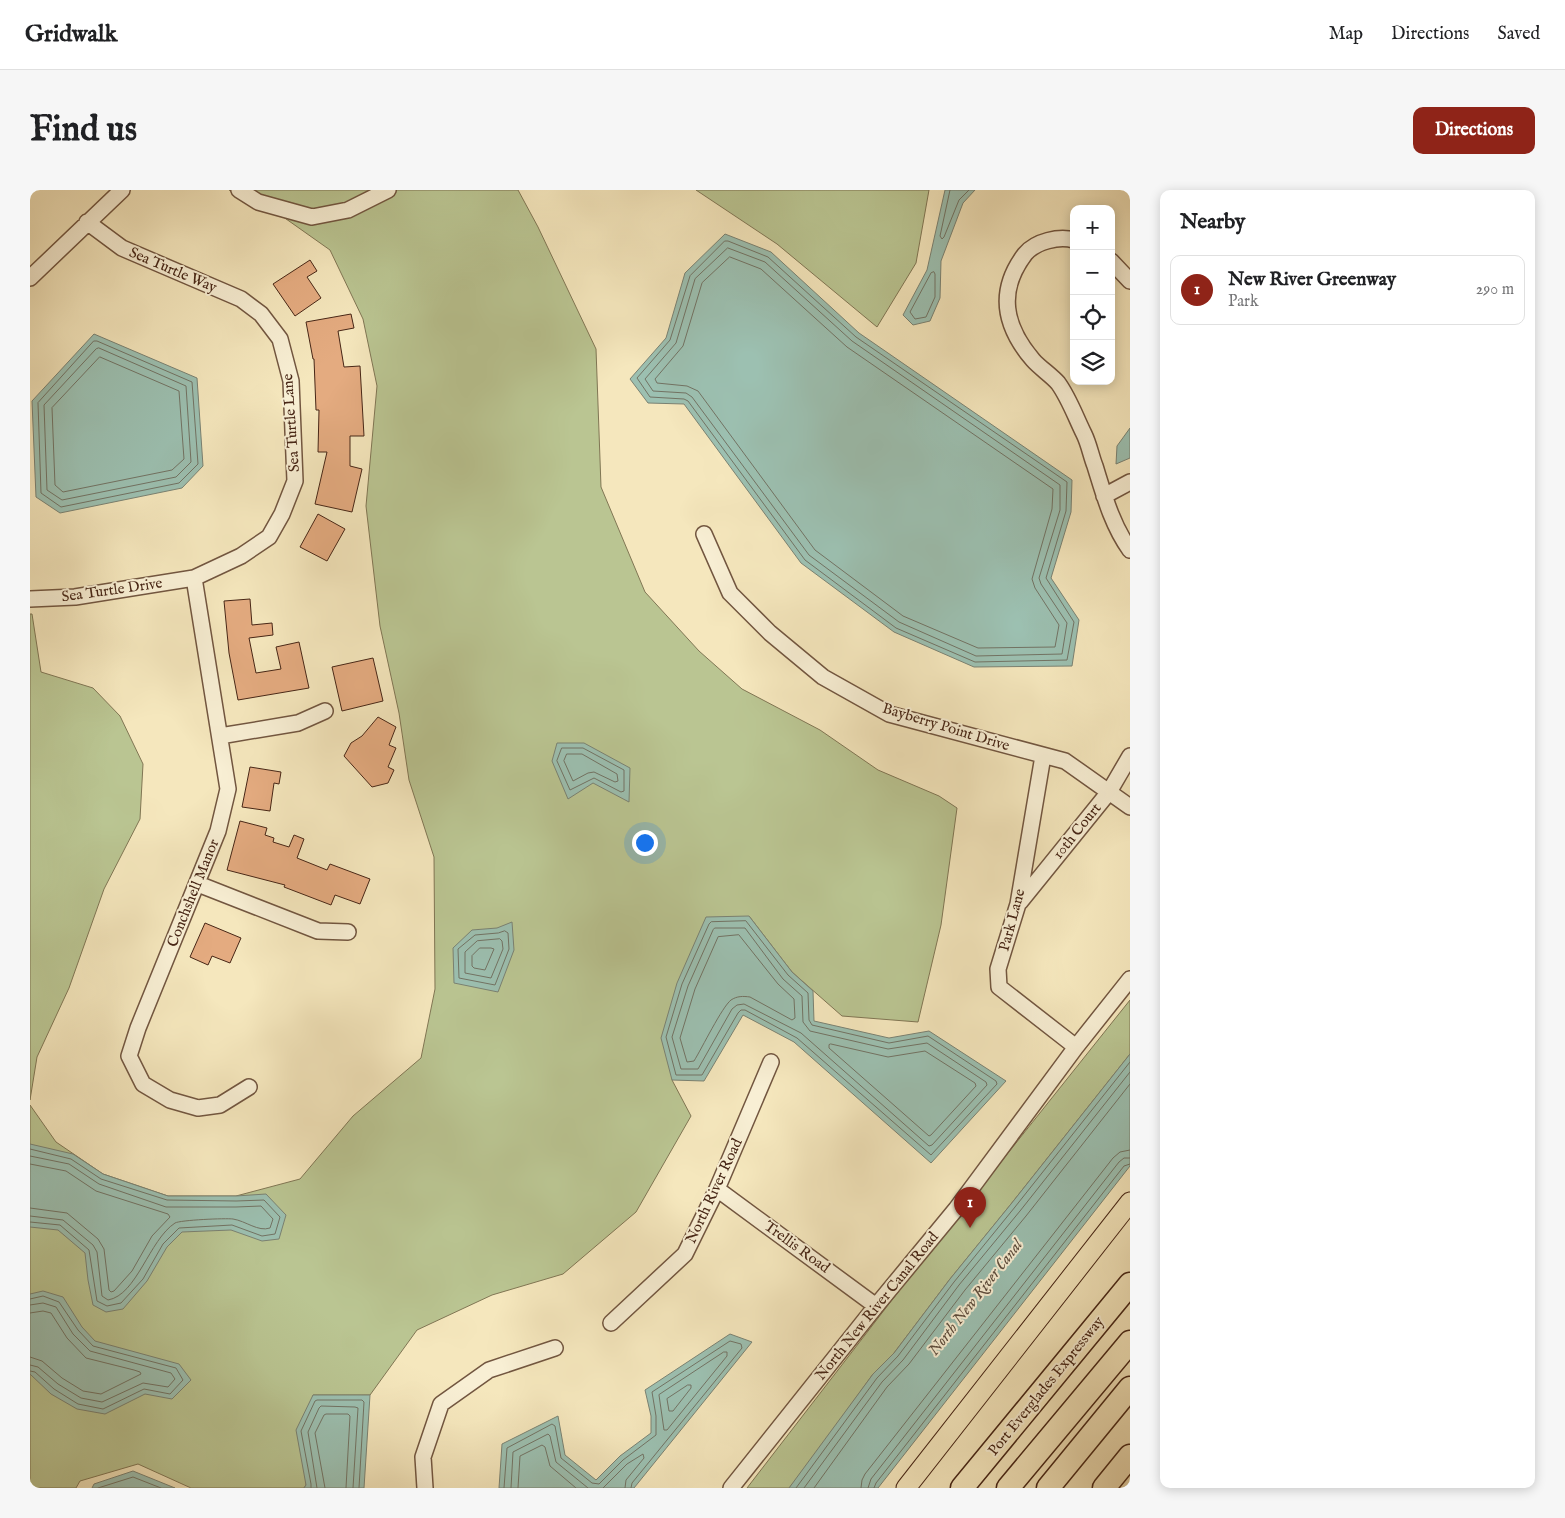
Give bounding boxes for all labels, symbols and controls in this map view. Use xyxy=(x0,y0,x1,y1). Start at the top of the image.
text: Gridwalk xyxy=(25,19,117,50)
text: Map xyxy=(1329,23,1363,46)
text: Directions xyxy=(1391,23,1469,46)
text: Saved xyxy=(1497,23,1540,46)
button: Directions xyxy=(1413,107,1535,154)
text: Find us xyxy=(30,108,137,153)
map controls xyxy=(1070,205,1115,385)
button: + xyxy=(1070,205,1115,250)
text: Nearby xyxy=(1180,209,1245,236)
street label: Sea Turtle Way xyxy=(126,243,220,297)
button: − xyxy=(1070,250,1115,295)
text: New River Greenway xyxy=(1228,268,1396,292)
text: 1 xyxy=(1194,280,1200,300)
text: 290 m xyxy=(1476,280,1514,300)
text: Park xyxy=(1228,292,1258,312)
button: locate xyxy=(1070,295,1115,340)
button: layers xyxy=(1070,340,1115,385)
street label: Sea Turtle Lane xyxy=(278,373,304,473)
street label: Sea Turtle Drive xyxy=(60,574,164,606)
street label: Bayberry Point Drive xyxy=(880,699,1012,755)
street label: 10th Court xyxy=(1049,799,1105,863)
your location xyxy=(632,830,658,856)
street label: Conchshell Manor xyxy=(163,836,224,950)
street label: Park Lane xyxy=(995,887,1029,953)
street label: North River Road xyxy=(681,1134,747,1247)
pin: 1 xyxy=(954,1187,986,1228)
street label: Trellis Road xyxy=(760,1217,834,1278)
street label: North New River Canal Road xyxy=(811,1227,943,1384)
water label: North New River Canal xyxy=(924,1235,1028,1360)
street label: Port Everglades Expressway xyxy=(984,1312,1109,1460)

